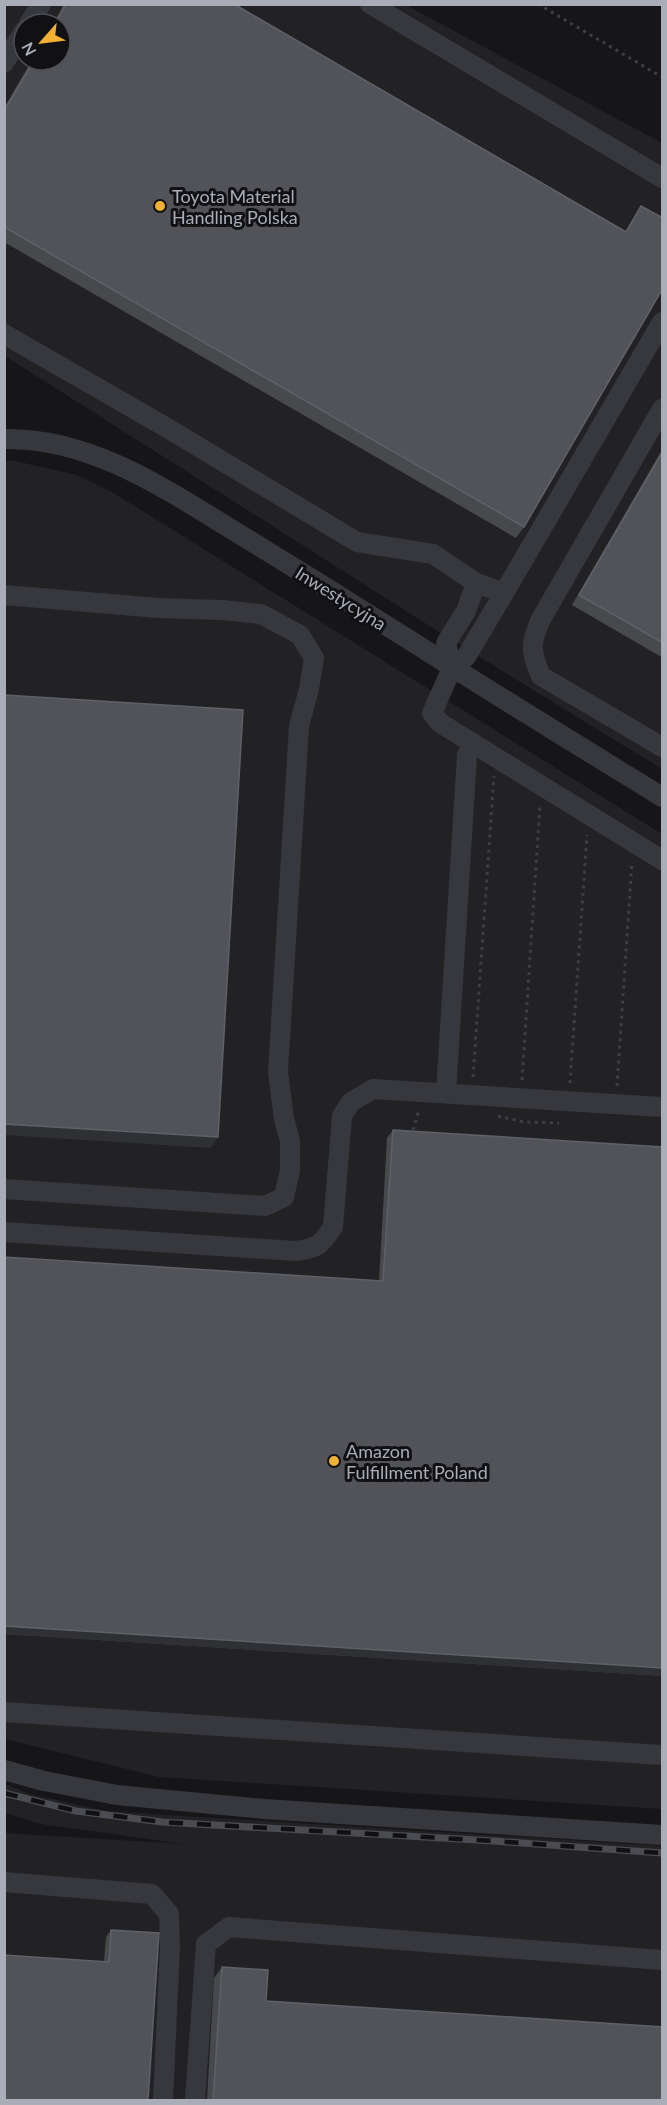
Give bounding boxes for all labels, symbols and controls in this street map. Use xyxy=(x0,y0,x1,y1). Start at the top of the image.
north arrow xyxy=(12,12,72,72)
text: N xyxy=(17,39,40,59)
place label: Toyota Material Handling Polska xyxy=(172,185,298,228)
marker: Toyota Material Handling Polska xyxy=(153,199,167,213)
street label: Inwestycyjna xyxy=(292,561,390,635)
place label: Amazon Fulfillment Poland xyxy=(346,1440,488,1483)
marker: Amazon Fulfillment Poland xyxy=(327,1454,341,1468)

